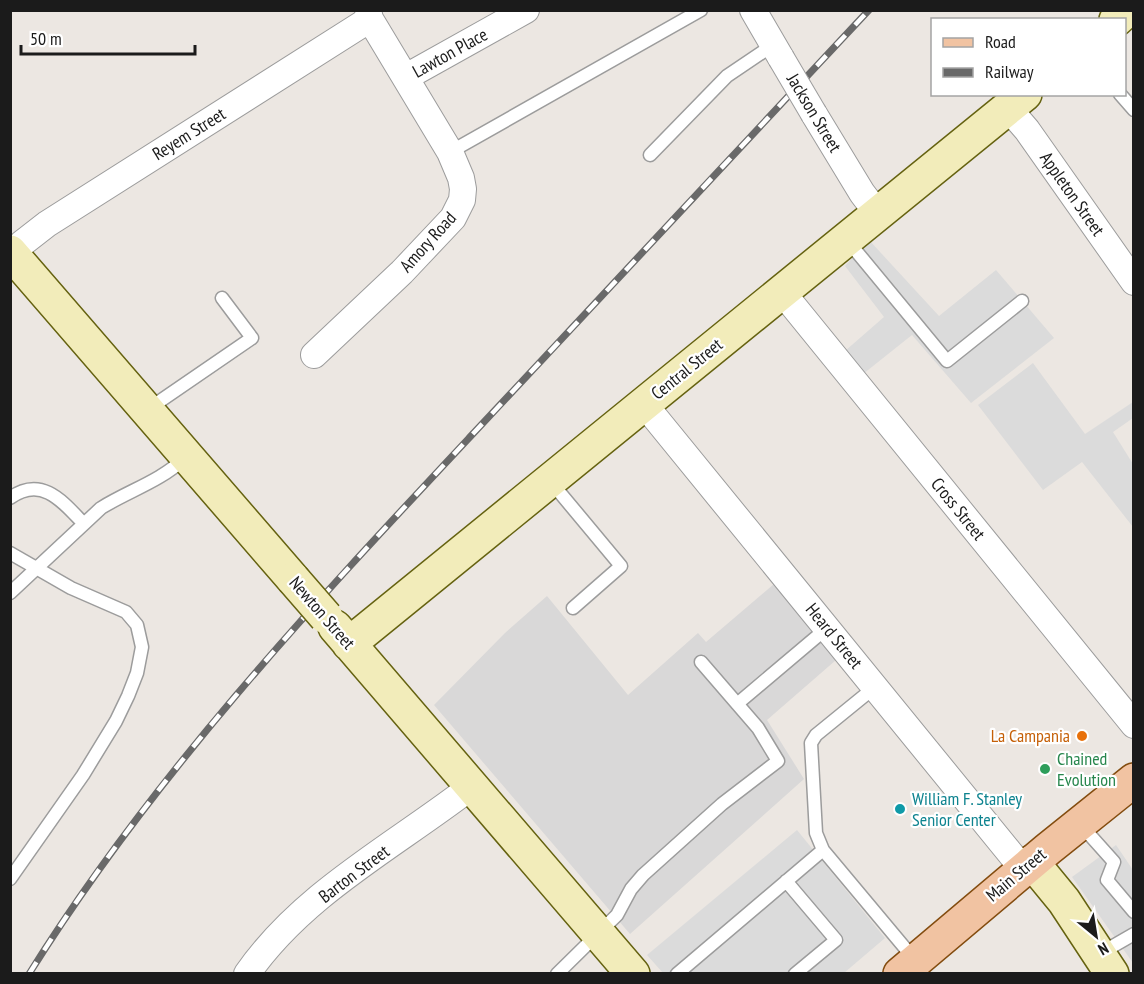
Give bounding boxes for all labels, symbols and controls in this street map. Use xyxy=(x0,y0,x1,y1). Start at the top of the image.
scale bar xyxy=(21,18,195,56)
legend xyxy=(931,18,1126,96)
street label: Lawton Place xyxy=(408,23,491,83)
text: 50 m xyxy=(30,27,62,50)
text: Road xyxy=(985,30,1016,53)
text: Railway xyxy=(985,60,1034,83)
street label: Jackson Street xyxy=(781,68,847,156)
street label: Reyem Street xyxy=(148,102,230,165)
street label: Appleton Street xyxy=(1035,147,1110,240)
street label: Amory Road xyxy=(394,207,461,277)
street label: Central Street xyxy=(646,333,727,404)
street label: Cross Street xyxy=(926,473,991,545)
street label: Newton Street xyxy=(284,571,360,654)
street label: Heard Street xyxy=(801,598,868,673)
place label: La Campania xyxy=(991,724,1070,747)
marker: La Campania xyxy=(1075,729,1089,743)
place label: Chained Evolution xyxy=(1057,747,1116,791)
marker: Chained Evolution xyxy=(1038,762,1052,776)
place label: William F. Stanley Senior Center xyxy=(912,787,1022,831)
marker: William F. Stanley Senior Center xyxy=(893,802,907,816)
street label: Barton Street xyxy=(314,840,394,908)
street label: Main Street xyxy=(981,843,1051,906)
north arrow xyxy=(1066,906,1126,966)
text: N xyxy=(1095,938,1112,960)

